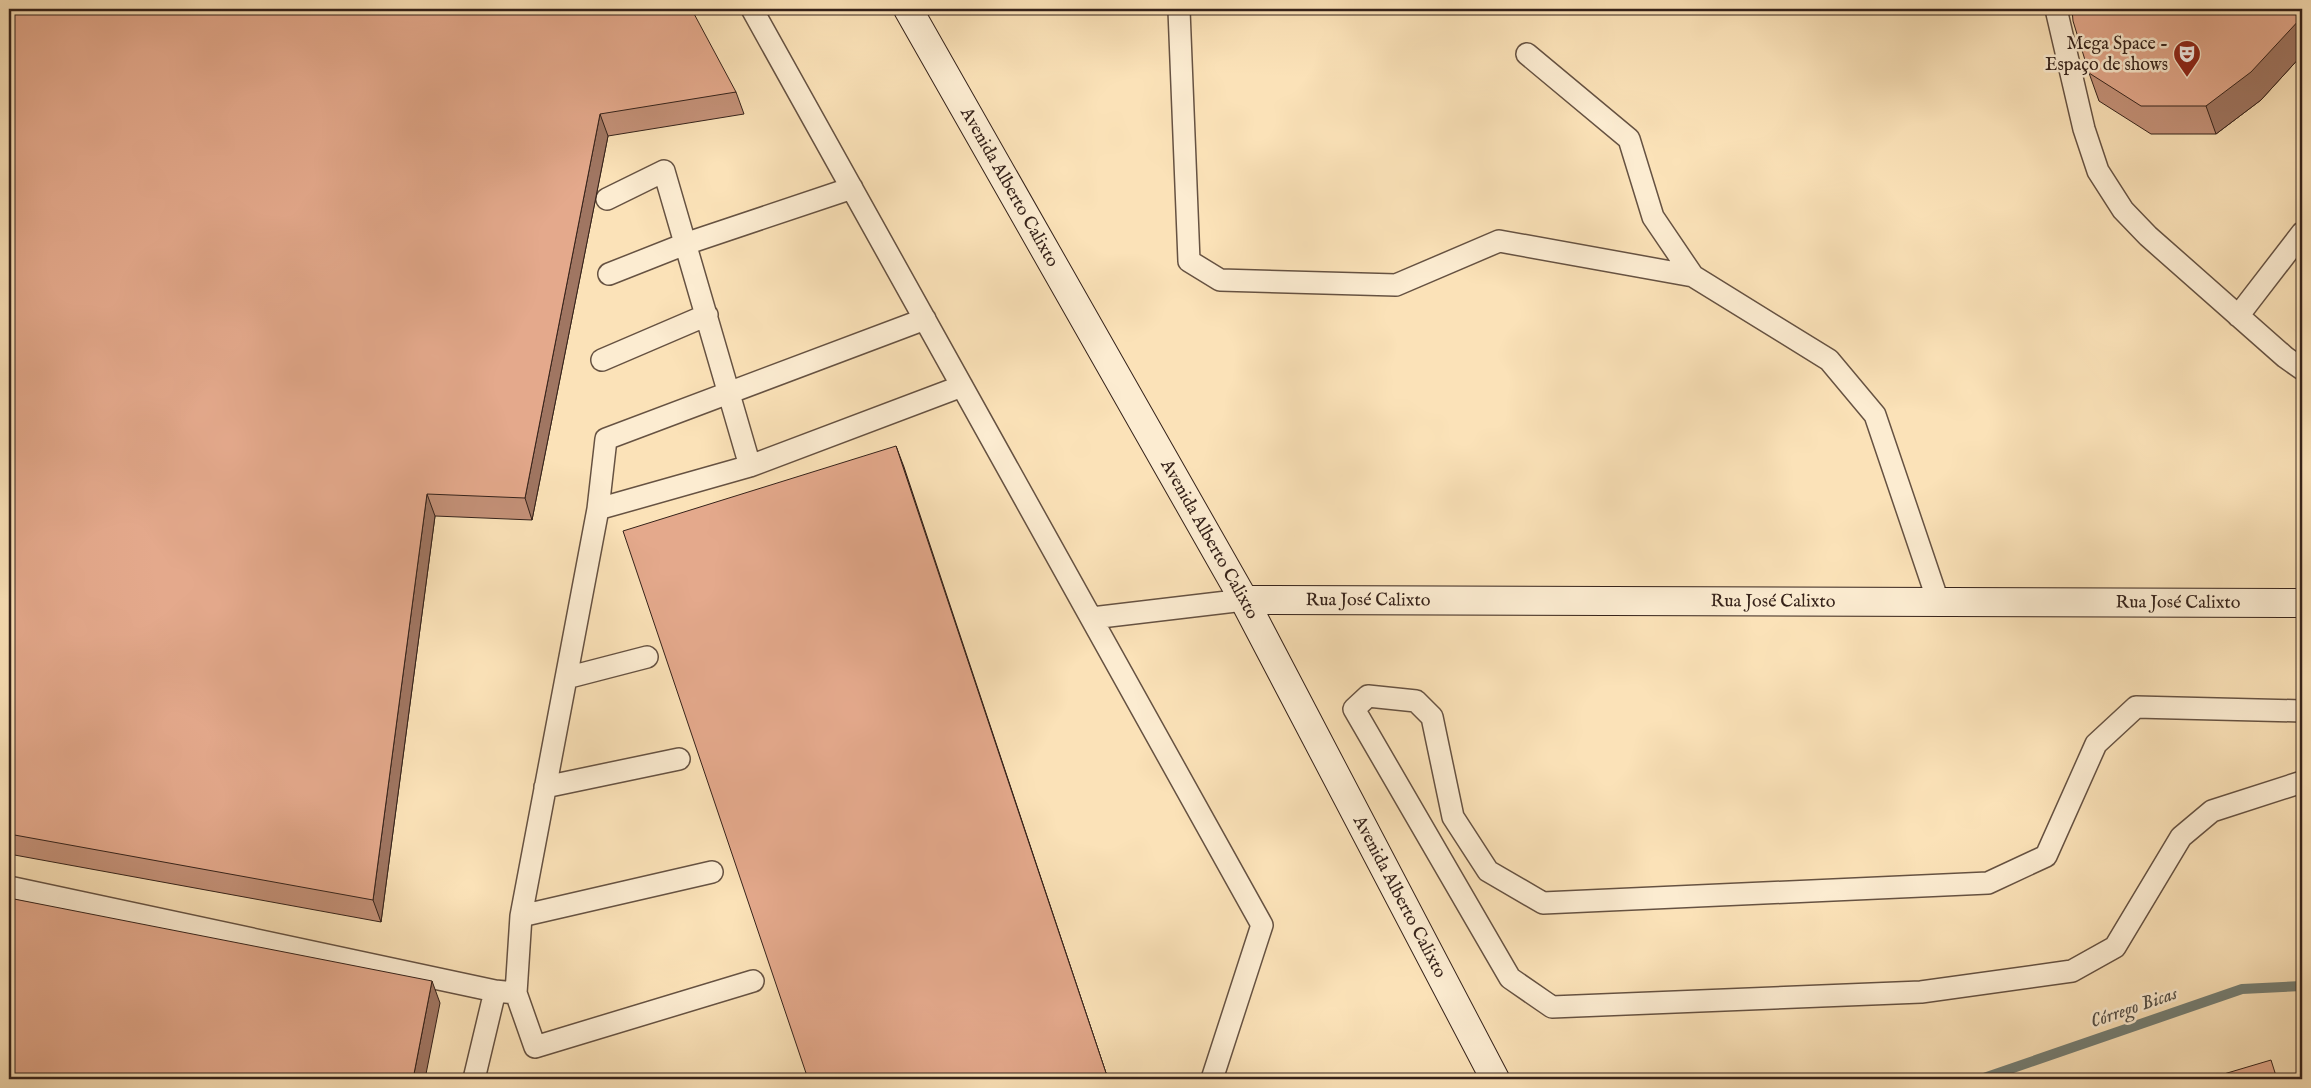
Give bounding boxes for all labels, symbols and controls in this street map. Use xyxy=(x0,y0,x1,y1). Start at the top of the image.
place label: Mega Space - Espaço de shows xyxy=(2045,33,2168,77)
theatre icon: Mega Space - Espaço de shows xyxy=(2172,39,2202,78)
street label: Avenida Alberto Calixto xyxy=(954,102,1064,271)
street label: Avenida Alberto Calixto xyxy=(1155,454,1264,623)
street label: Rua José Calixto xyxy=(1306,589,1431,612)
street label: Rua José Calixto xyxy=(1711,590,1836,613)
street label: Rua José Calixto xyxy=(2116,591,2241,614)
street label: Avenida Alberto Calixto xyxy=(1347,811,1452,982)
water label: Córrego Bicas xyxy=(2087,982,2181,1034)

